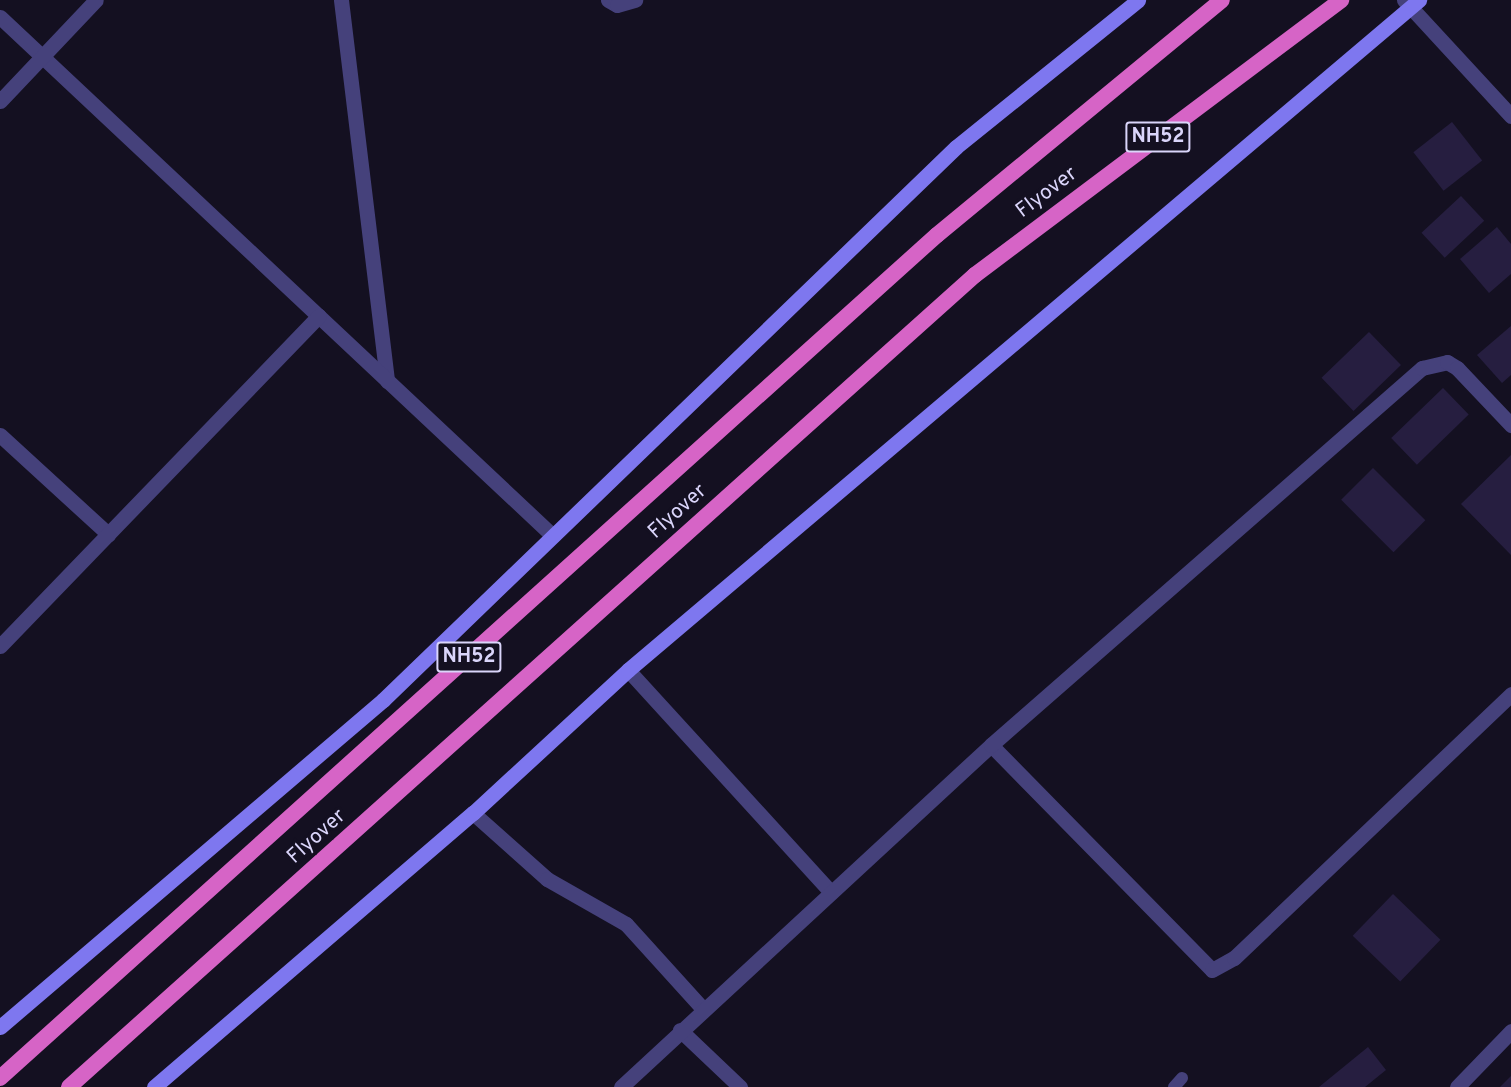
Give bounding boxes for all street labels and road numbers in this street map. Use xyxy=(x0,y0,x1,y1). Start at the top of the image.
road number: NH52 xyxy=(1125,120,1191,154)
street label: Flyover xyxy=(1011,162,1083,224)
street label: Flyover xyxy=(643,479,713,545)
road number: NH52 xyxy=(436,640,502,674)
street label: Flyover xyxy=(282,804,352,870)

